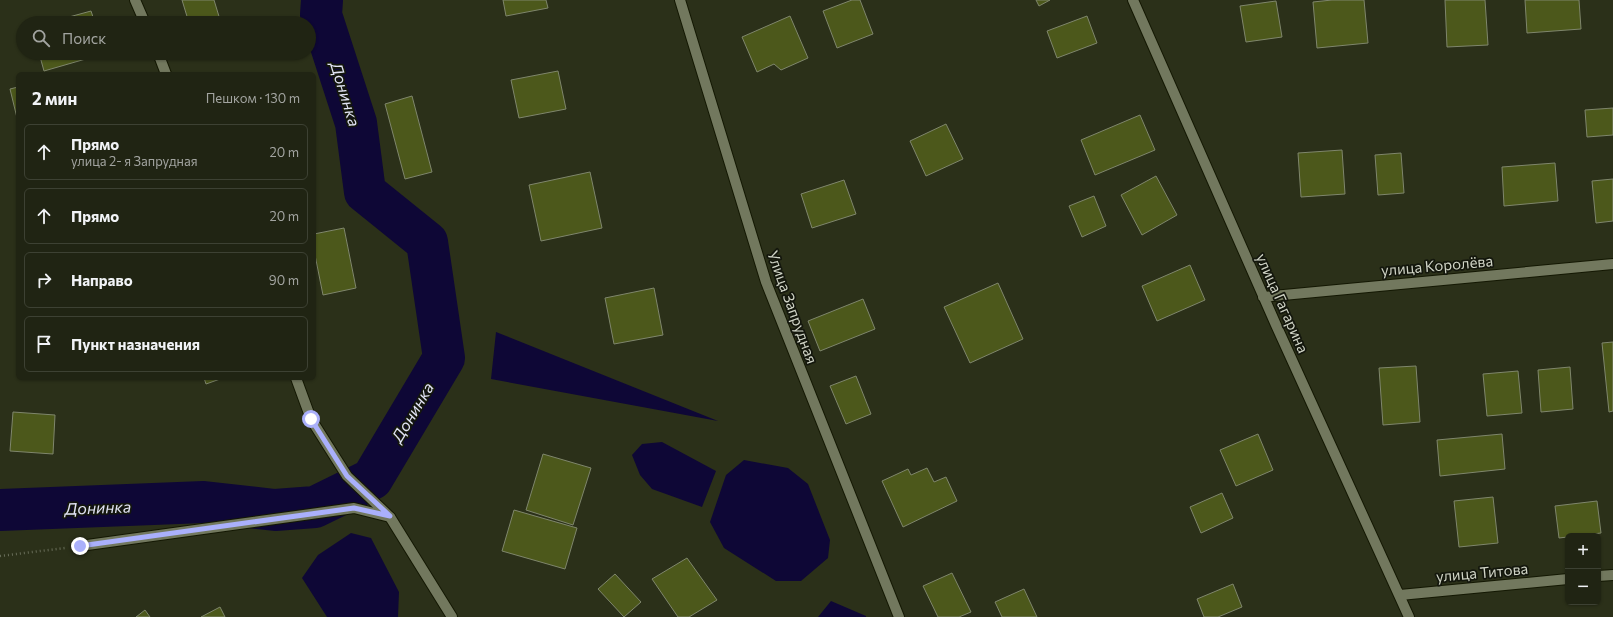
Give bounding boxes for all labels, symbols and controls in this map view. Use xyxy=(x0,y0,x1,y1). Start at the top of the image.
search box xyxy=(16,16,316,60)
icon: search xyxy=(30,27,52,49)
text: Поиск xyxy=(62,29,106,47)
water label: Донинка xyxy=(327,58,365,128)
text: 2 мин xyxy=(32,88,77,109)
text: Пешком · 130 m xyxy=(206,90,300,106)
text: Прямо xyxy=(71,135,119,153)
icon: ahead xyxy=(33,141,55,163)
text: 20 m xyxy=(270,144,299,160)
text: улица 2- я Запрудная xyxy=(71,153,197,169)
icon: ahead xyxy=(33,205,55,227)
text: Прямо xyxy=(71,207,119,225)
text: 20 m xyxy=(270,208,299,224)
street label: Улица Запрудная xyxy=(764,248,822,366)
street label: улица Гагарина xyxy=(1253,251,1313,355)
street label: улица Королёва xyxy=(1380,251,1494,279)
icon: right xyxy=(33,269,55,291)
text: Направо xyxy=(71,271,133,289)
text: 90 m xyxy=(269,272,299,288)
icon: arrive xyxy=(33,333,55,355)
text: Пункт назначения xyxy=(71,335,200,353)
water label: Донинка xyxy=(386,379,437,447)
route start xyxy=(302,410,320,428)
water label: Донинка xyxy=(63,496,131,518)
map controls xyxy=(1565,533,1601,605)
button: + xyxy=(1565,533,1601,569)
route end xyxy=(71,537,89,555)
street label: улица Титова xyxy=(1435,559,1529,585)
button: − xyxy=(1565,569,1601,605)

